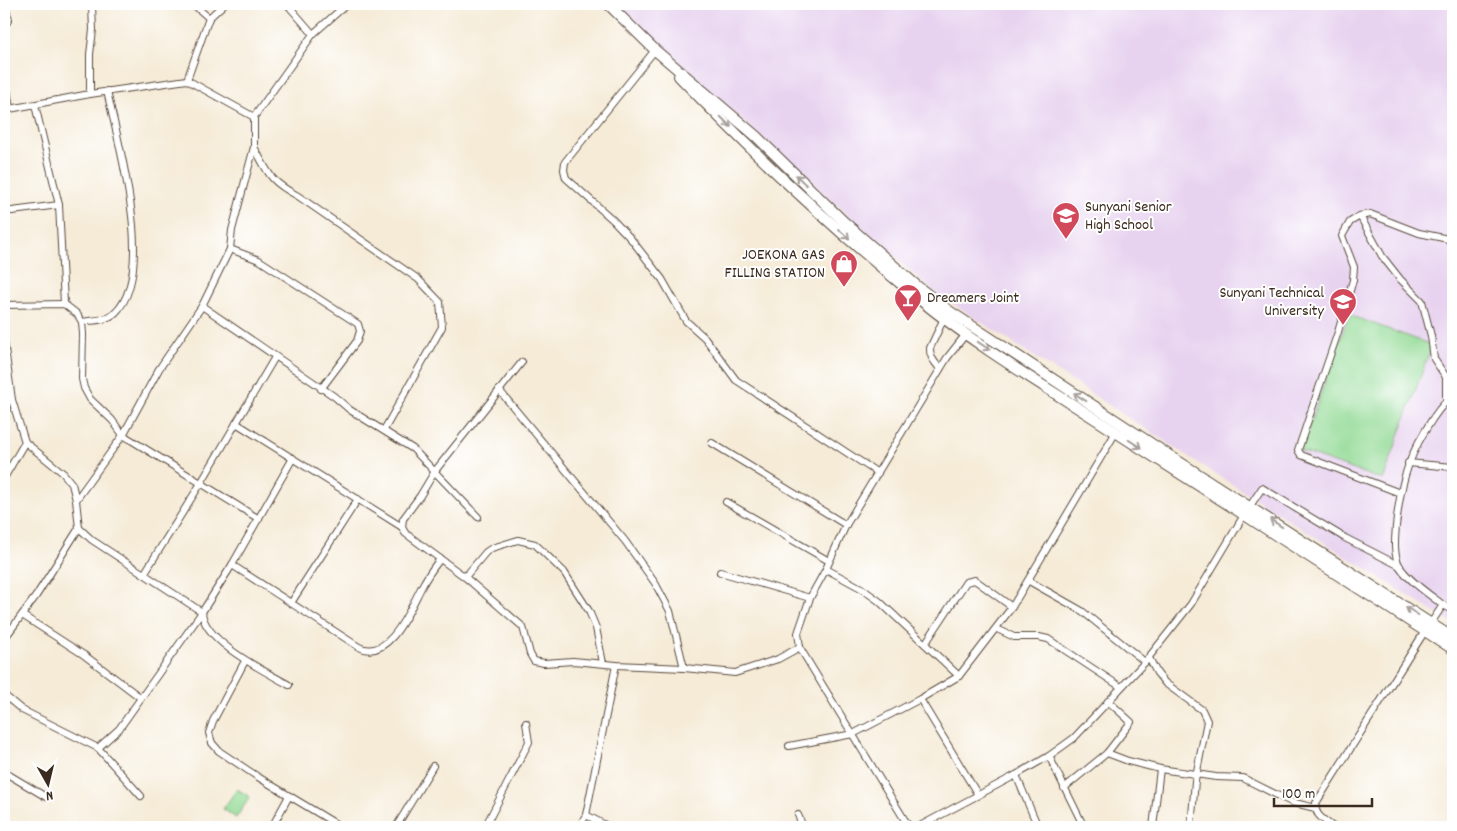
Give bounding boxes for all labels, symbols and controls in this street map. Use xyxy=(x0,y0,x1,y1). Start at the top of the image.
one-way arrow xyxy=(719,116,732,128)
one-way arrow xyxy=(795,174,807,186)
place label: Sunyani Senior High School xyxy=(1085,196,1172,237)
school or university icon: Sunyani Senior High School xyxy=(1051,201,1081,240)
one-way arrow xyxy=(837,228,850,239)
place label: JOEKONA GAS FILLING STATION xyxy=(725,244,825,285)
shop icon: JOEKONA GAS FILLING STATION xyxy=(829,249,859,288)
place label: Sunyani Technical University xyxy=(1219,282,1325,323)
bar icon: Dreamers Joint xyxy=(893,283,923,322)
place label: Dreamers Joint xyxy=(927,287,1019,310)
school or university icon: Sunyani Technical University xyxy=(1328,287,1358,326)
one-way arrow xyxy=(977,341,991,351)
one-way arrow xyxy=(1074,392,1088,402)
one-way arrow xyxy=(1128,439,1142,450)
one-way arrow xyxy=(1269,518,1283,528)
one-way arrow xyxy=(1406,606,1420,616)
north arrow xyxy=(22,758,72,808)
scale bar xyxy=(1274,776,1372,808)
text: 100 m xyxy=(1282,784,1315,806)
text: N xyxy=(45,785,54,805)

